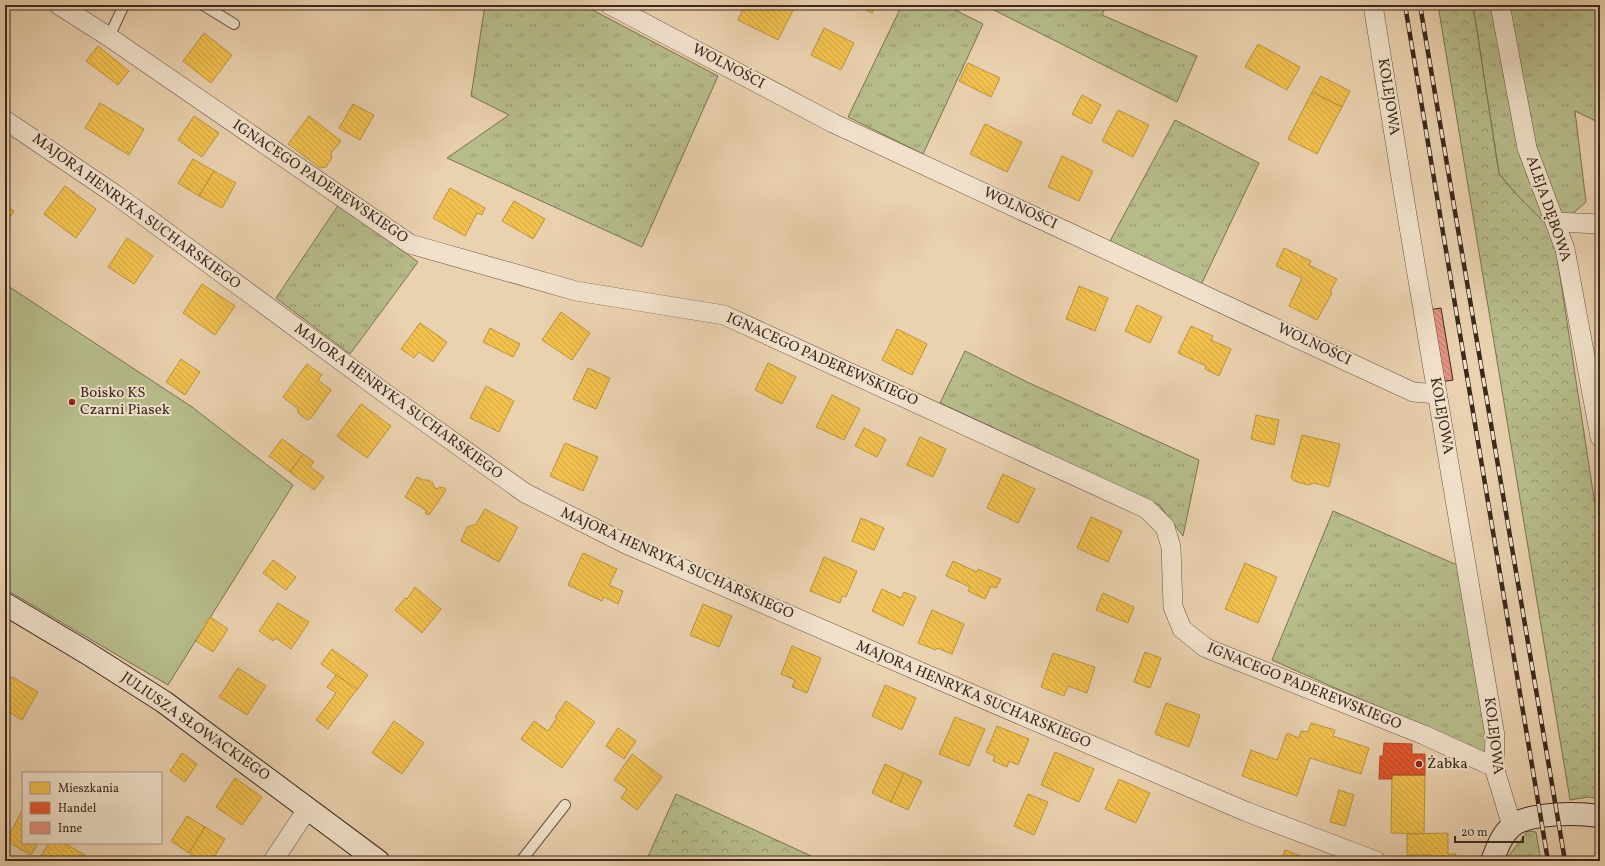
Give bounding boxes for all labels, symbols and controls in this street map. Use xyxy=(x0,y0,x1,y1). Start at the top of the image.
street label: WOLNOŚCI xyxy=(688,39,768,95)
street label: KOLEJOWA xyxy=(1372,57,1405,138)
street label: IGNACEGO PADEREWSKIEGO xyxy=(228,115,412,249)
street label: MAJORA HENRYKA SUCHARSKIEGO xyxy=(27,129,245,295)
street label: ALEJA DĘBOWA xyxy=(1520,153,1576,265)
street label: WOLNOŚCI xyxy=(979,183,1061,235)
street label: IGNACEGO PADEREWSKIEGO xyxy=(723,308,921,412)
street label: MAJORA HENRYKA SUCHARSKIEGO xyxy=(289,319,507,485)
street label: WOLNOŚCI xyxy=(1273,319,1355,371)
street label: KOLEJOWA xyxy=(1424,376,1458,457)
place label: Boisko KS Czarni Piasek xyxy=(80,383,170,421)
marker: Boisko KS Czarni Piasek xyxy=(67,397,77,407)
street label: MAJORA HENRYKA SUCHARSKIEGO xyxy=(557,503,797,625)
street label: MAJORA HENRYKA SUCHARSKIEGO xyxy=(852,636,1094,754)
street label: IGNACEGO PADEREWSKIEGO xyxy=(1204,638,1404,736)
street label: JULIUSZA SŁOWACKIEGO xyxy=(116,667,274,787)
street label: KOLEJOWA xyxy=(1478,696,1508,776)
place label: Żabka xyxy=(1427,754,1468,775)
marker: Żabka xyxy=(1414,759,1424,769)
legend xyxy=(22,772,162,844)
text: Mieszkania xyxy=(58,781,119,797)
text: Handel xyxy=(58,801,97,817)
scale bar xyxy=(1455,818,1523,844)
text: Inne xyxy=(58,821,83,837)
text: 20 m xyxy=(1461,825,1488,841)

